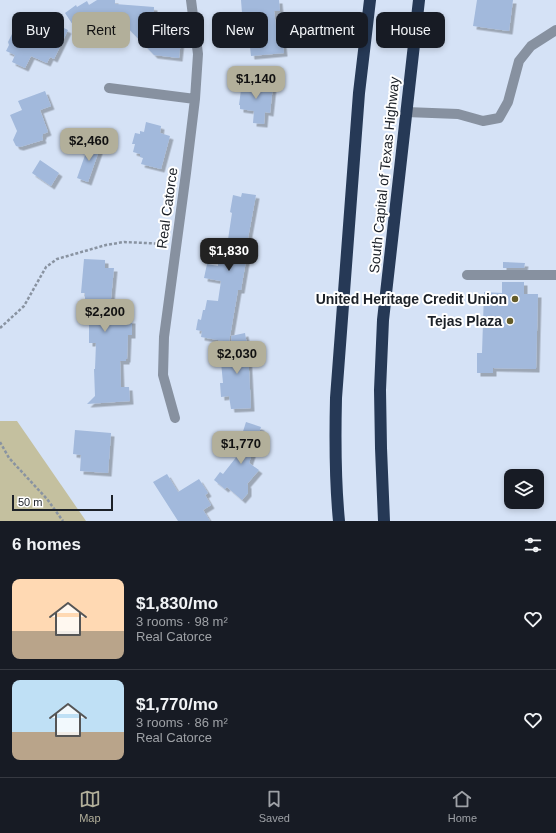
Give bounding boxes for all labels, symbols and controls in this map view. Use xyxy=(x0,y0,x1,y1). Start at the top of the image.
chip: Buy xyxy=(12,12,64,48)
chip: Rent xyxy=(72,12,130,48)
chip: Filters xyxy=(138,12,204,48)
chip: New xyxy=(212,12,268,48)
chip: Apartment xyxy=(276,12,368,48)
chip: House xyxy=(376,12,445,48)
pin: $1,140 xyxy=(223,66,289,100)
text: $1,140 xyxy=(236,71,276,86)
street label: South Capital of Texas Highway xyxy=(366,76,402,274)
pin: $2,460 xyxy=(56,128,122,162)
text: $2,460 xyxy=(69,133,109,148)
street label: Real Catorce xyxy=(153,166,181,250)
pin: $1,830 xyxy=(196,238,262,272)
text: $1,830 xyxy=(209,243,249,258)
place label: United Heritage Credit Union xyxy=(316,291,507,307)
marker: United Heritage Credit Union xyxy=(510,294,520,304)
pin: $2,200 xyxy=(72,299,138,333)
text: $2,200 xyxy=(85,304,125,319)
place label: Tejas Plaza xyxy=(428,313,502,329)
marker: Tejas Plaza xyxy=(505,316,515,326)
pin: $2,030 xyxy=(204,341,270,375)
text: $2,030 xyxy=(217,346,257,361)
pin: $1,770 xyxy=(208,431,274,465)
text: $1,770 xyxy=(221,436,261,451)
map controls xyxy=(504,469,544,509)
button: layers xyxy=(504,469,544,509)
scale bar xyxy=(12,493,113,512)
text: 50 m xyxy=(18,496,42,508)
icon: filters xyxy=(522,534,544,556)
text: 6 homes xyxy=(12,535,81,554)
text: $1,830/mo xyxy=(136,594,218,613)
icon: home xyxy=(44,595,92,643)
icon: heart xyxy=(522,608,544,630)
text: 3 rooms · 98 m² xyxy=(136,614,228,629)
text: Real Catorce xyxy=(136,629,212,644)
text: $1,770/mo xyxy=(136,695,218,714)
icon: home xyxy=(44,696,92,744)
icon: heart xyxy=(522,709,544,731)
text: 3 rooms · 86 m² xyxy=(136,715,228,730)
text: Real Catorce xyxy=(136,730,212,745)
tab: Map xyxy=(79,788,101,824)
tab: Saved xyxy=(259,788,290,824)
tab: Home xyxy=(448,788,477,824)

